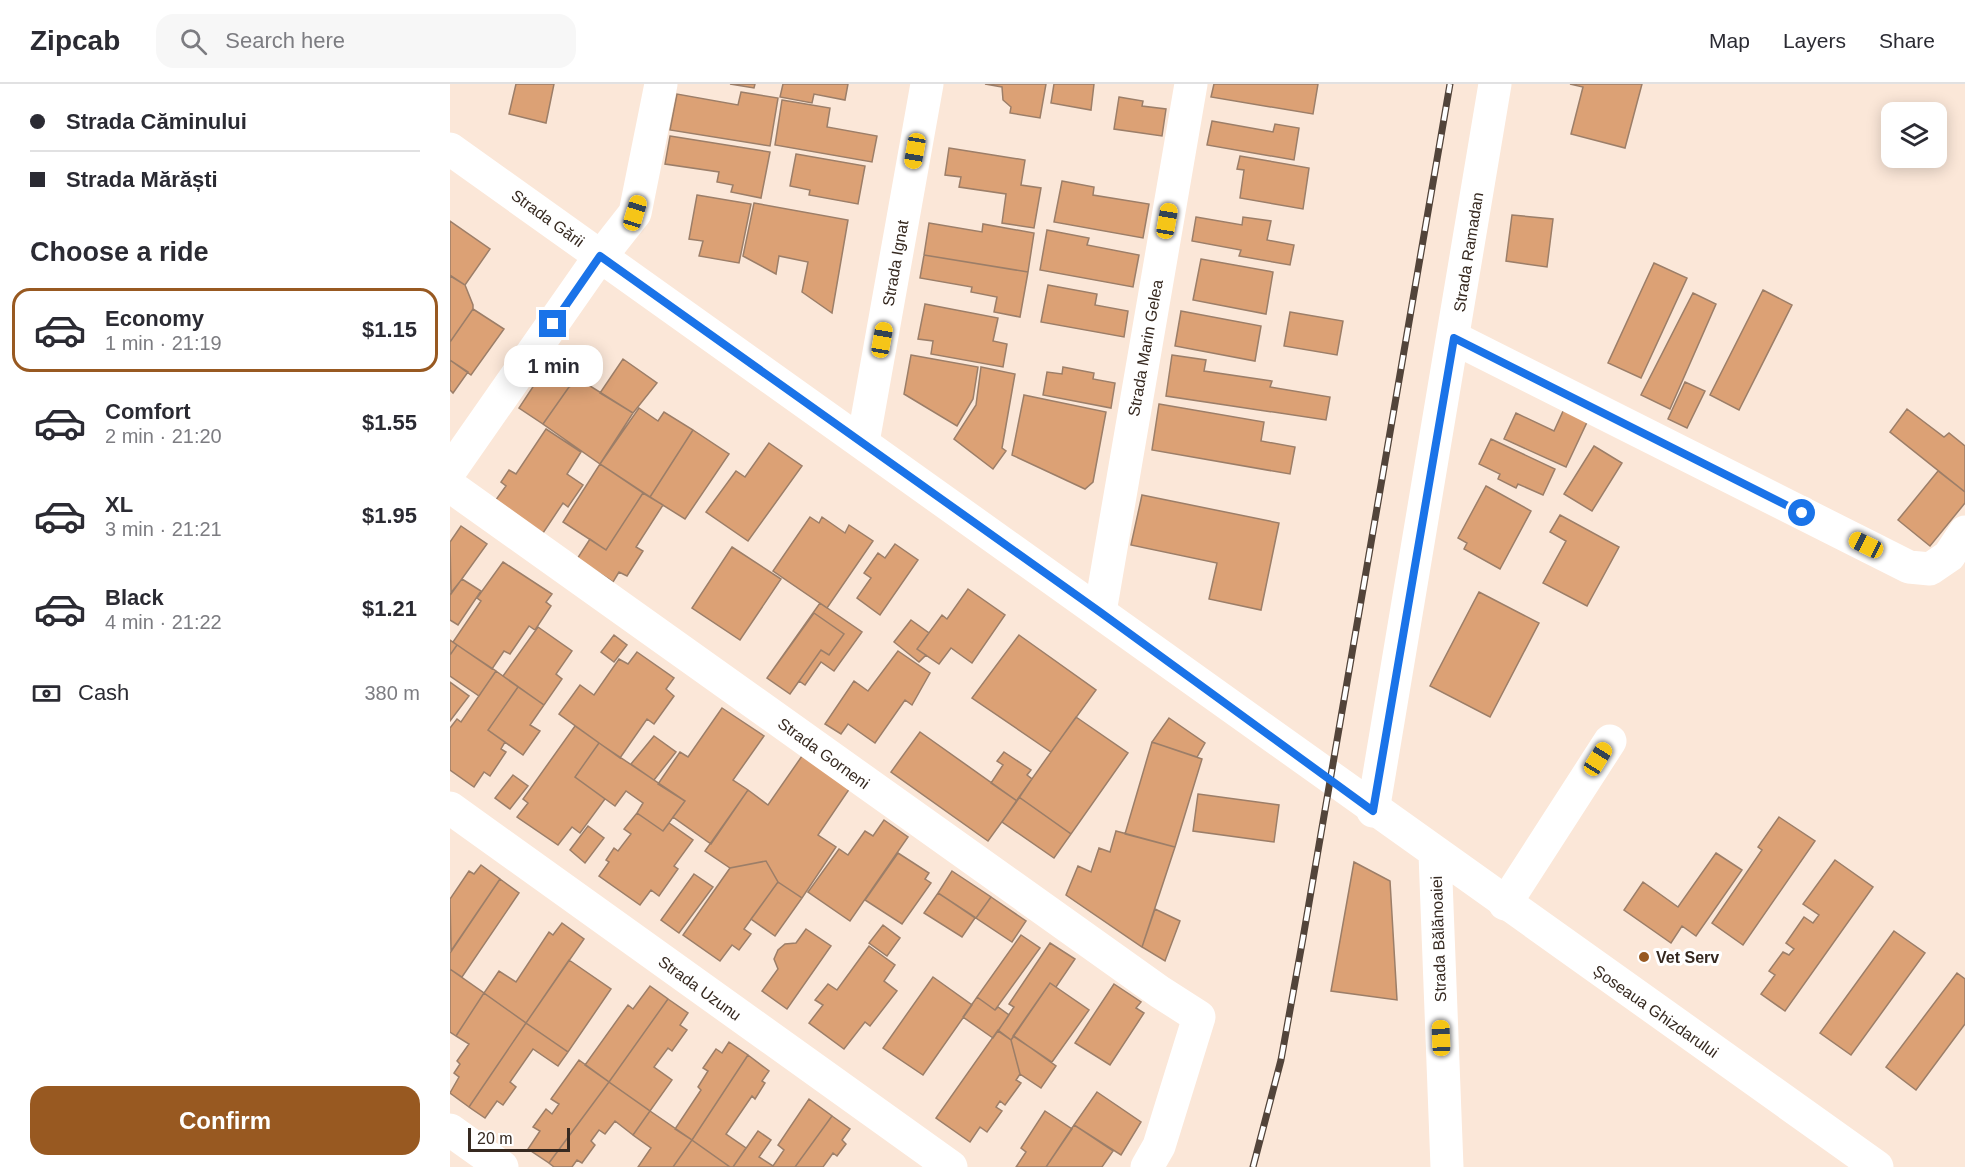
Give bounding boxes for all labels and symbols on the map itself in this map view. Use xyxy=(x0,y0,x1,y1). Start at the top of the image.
car xyxy=(903,132,927,170)
street label: Strada Gării xyxy=(508,186,587,250)
street label: Strada Ramadan xyxy=(1451,191,1486,313)
car xyxy=(621,193,649,233)
car xyxy=(1155,202,1179,240)
street label: Strada Ignat xyxy=(880,218,912,307)
street label: Strada Marin Gelea xyxy=(1125,278,1166,418)
route end xyxy=(539,310,566,337)
car xyxy=(870,321,894,359)
callout: 1 min xyxy=(504,345,602,387)
route start xyxy=(1788,499,1815,526)
car xyxy=(1846,529,1886,561)
street label: Strada Gorneni xyxy=(775,715,873,792)
car xyxy=(1581,739,1615,779)
street label: Strada Bălănoaiei xyxy=(1428,876,1449,1002)
place label: Vet Serv xyxy=(1656,949,1719,966)
marker: Vet Serv xyxy=(1637,950,1651,964)
street label: Strada Uzunu xyxy=(655,953,744,1024)
street label: Șoseaua Ghizdarului xyxy=(1590,962,1721,1061)
car xyxy=(1431,1020,1451,1056)
scale bar xyxy=(468,1125,570,1152)

